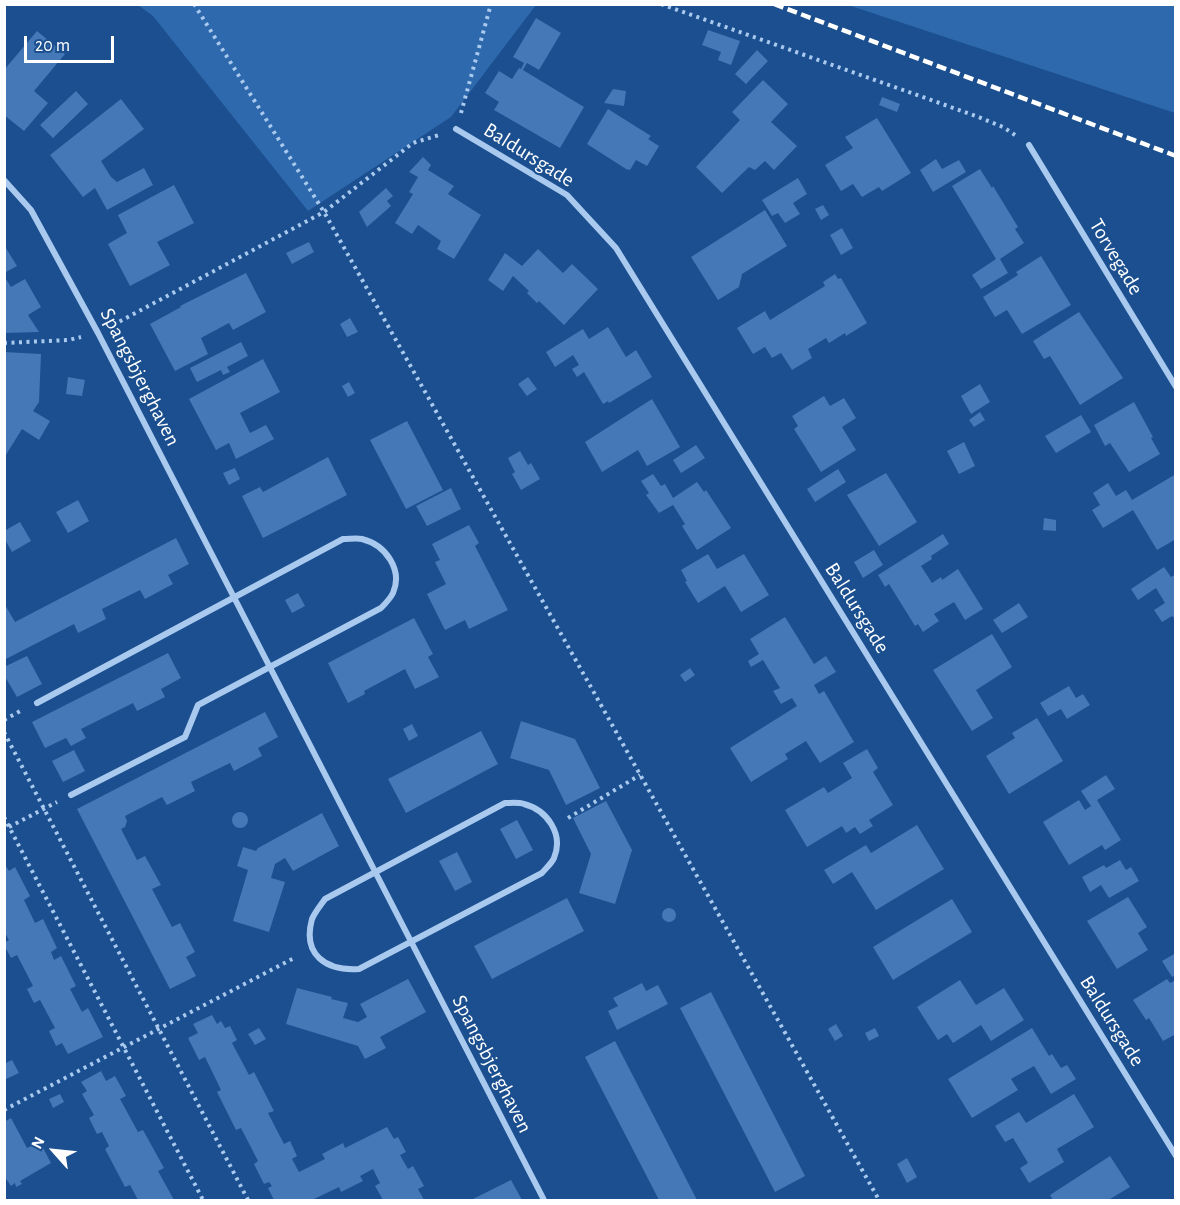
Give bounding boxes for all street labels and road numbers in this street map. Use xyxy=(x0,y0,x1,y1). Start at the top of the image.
street label: Baldursgade xyxy=(479,117,579,193)
street label: Torvegade xyxy=(1083,214,1149,300)
street label: Spangsbjerghaven xyxy=(94,304,186,450)
street label: Baldursgade xyxy=(819,558,895,658)
street label: Baldursgade xyxy=(1074,971,1150,1071)
street label: Spangsbjerghaven xyxy=(446,991,538,1137)

